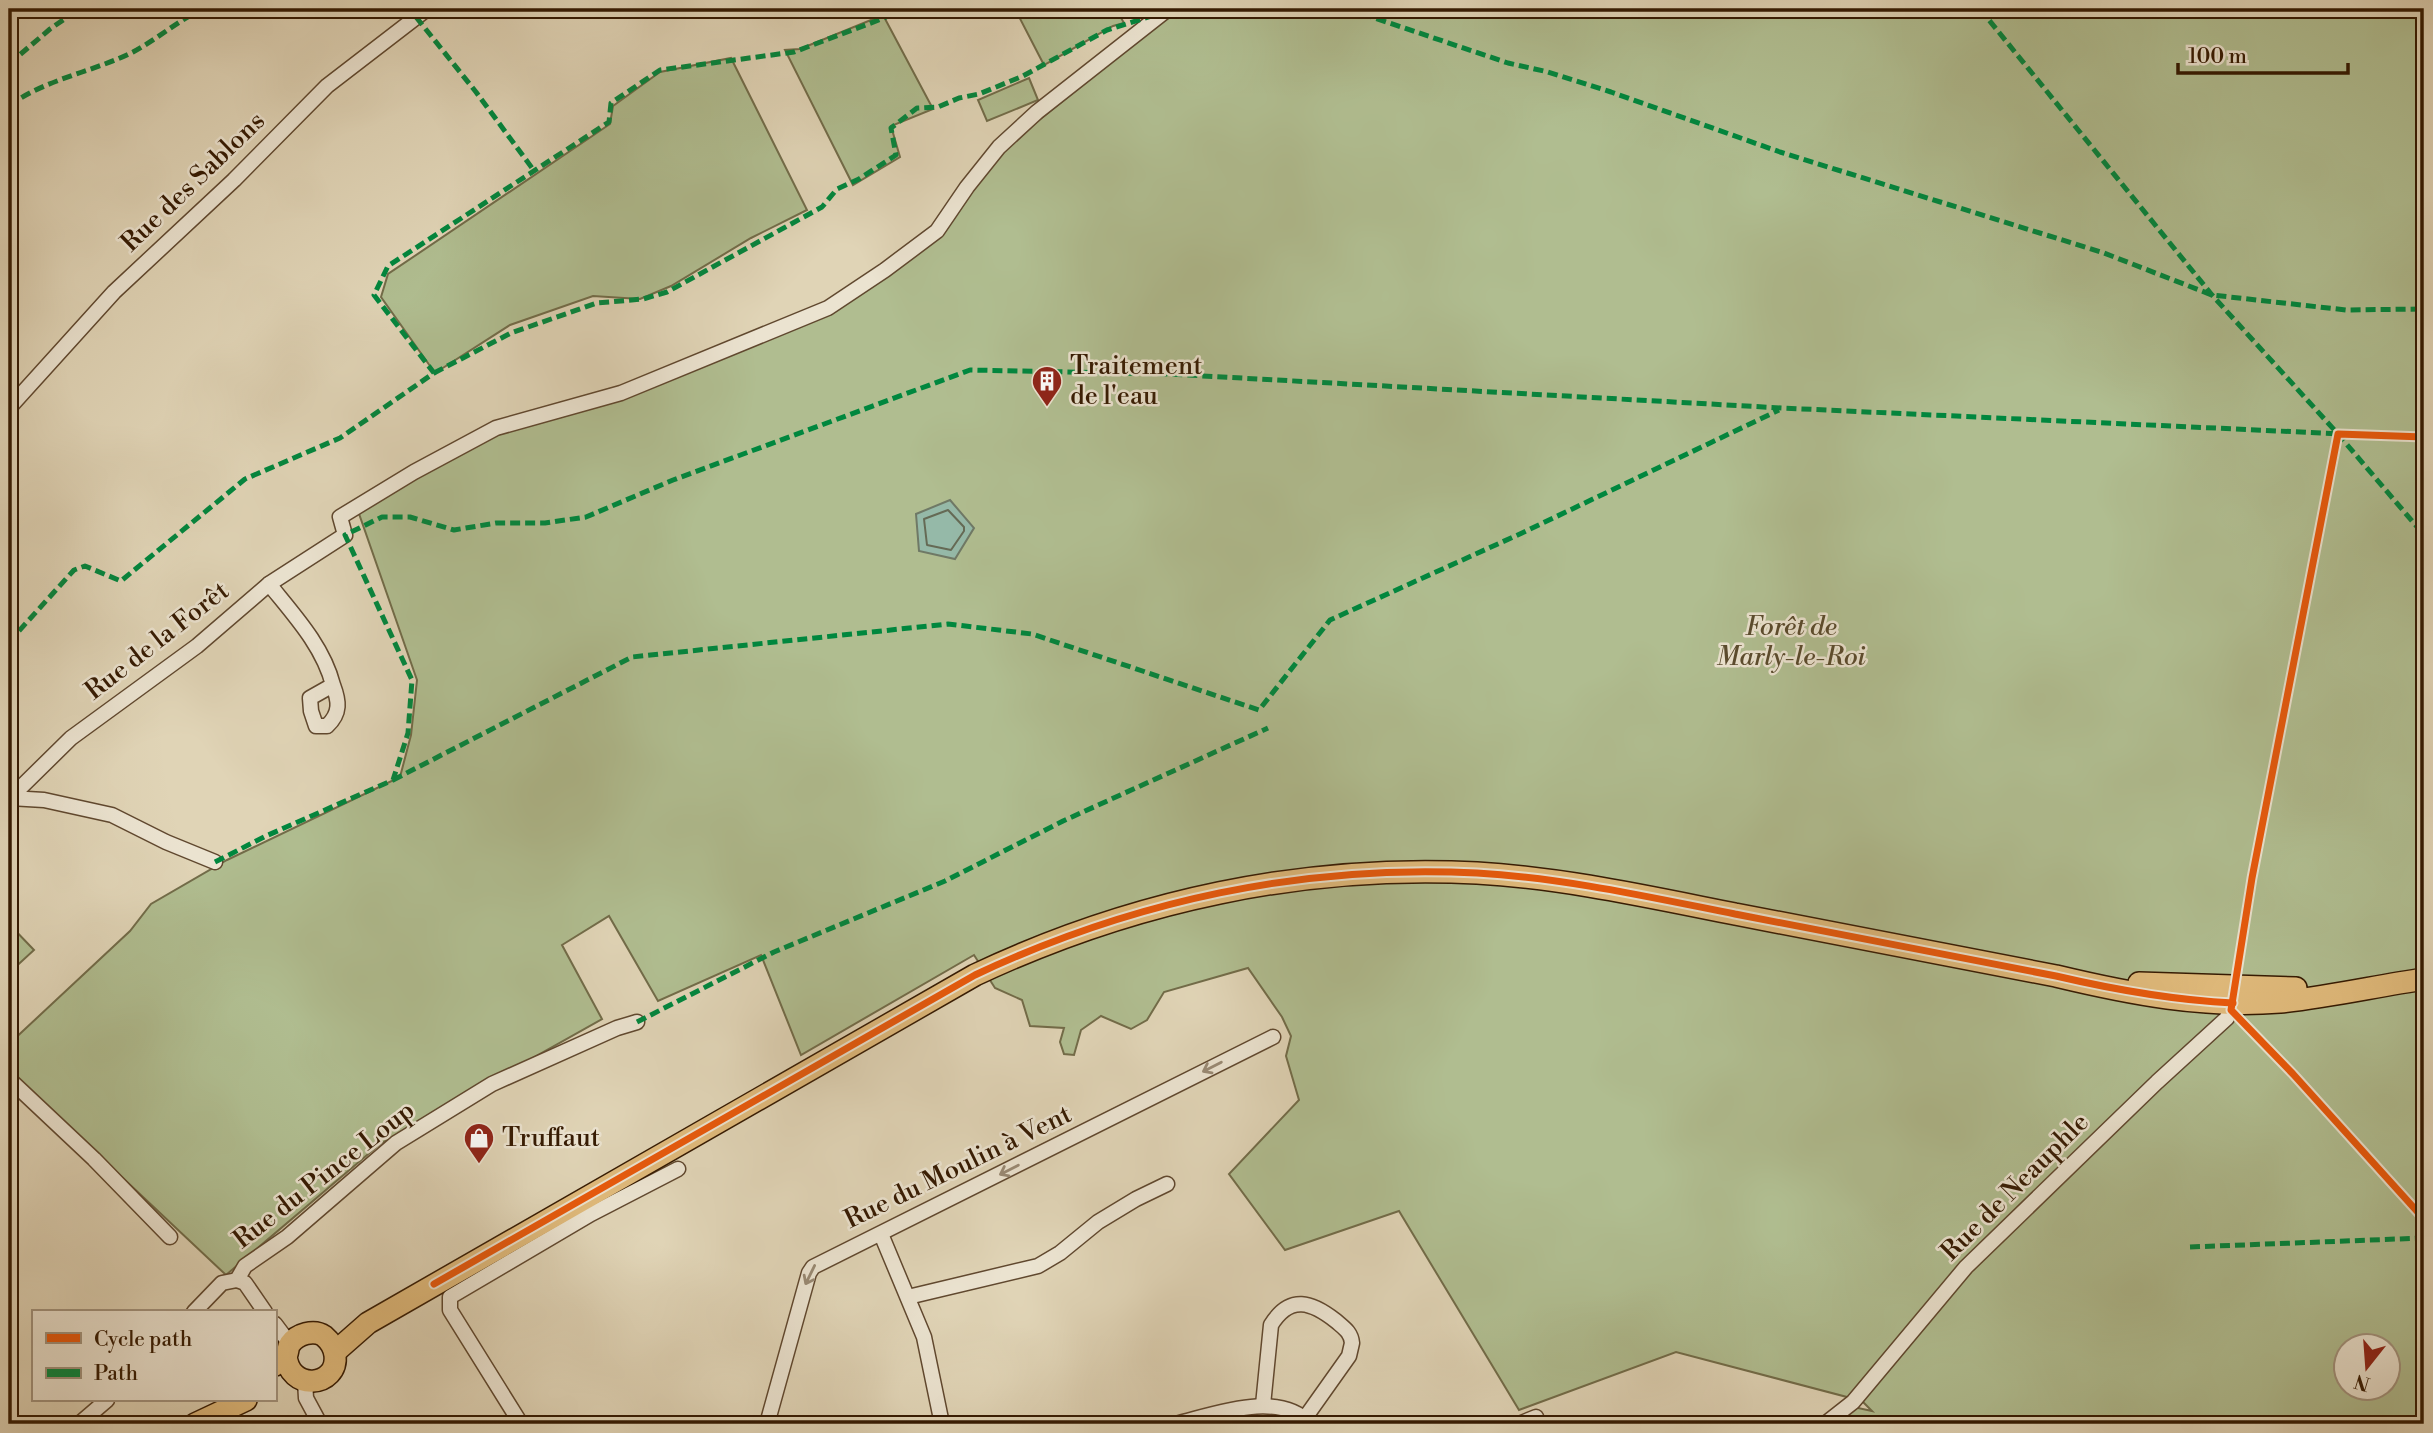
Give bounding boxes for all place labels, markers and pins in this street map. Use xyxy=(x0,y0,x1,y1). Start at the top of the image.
place label: Traitement de l'eau xyxy=(1070,350,1202,412)
building icon: Traitement de l'eau xyxy=(1030,364,1064,408)
shop icon: Truffaut xyxy=(462,1121,496,1165)
place label: Truffaut xyxy=(502,1122,600,1154)

